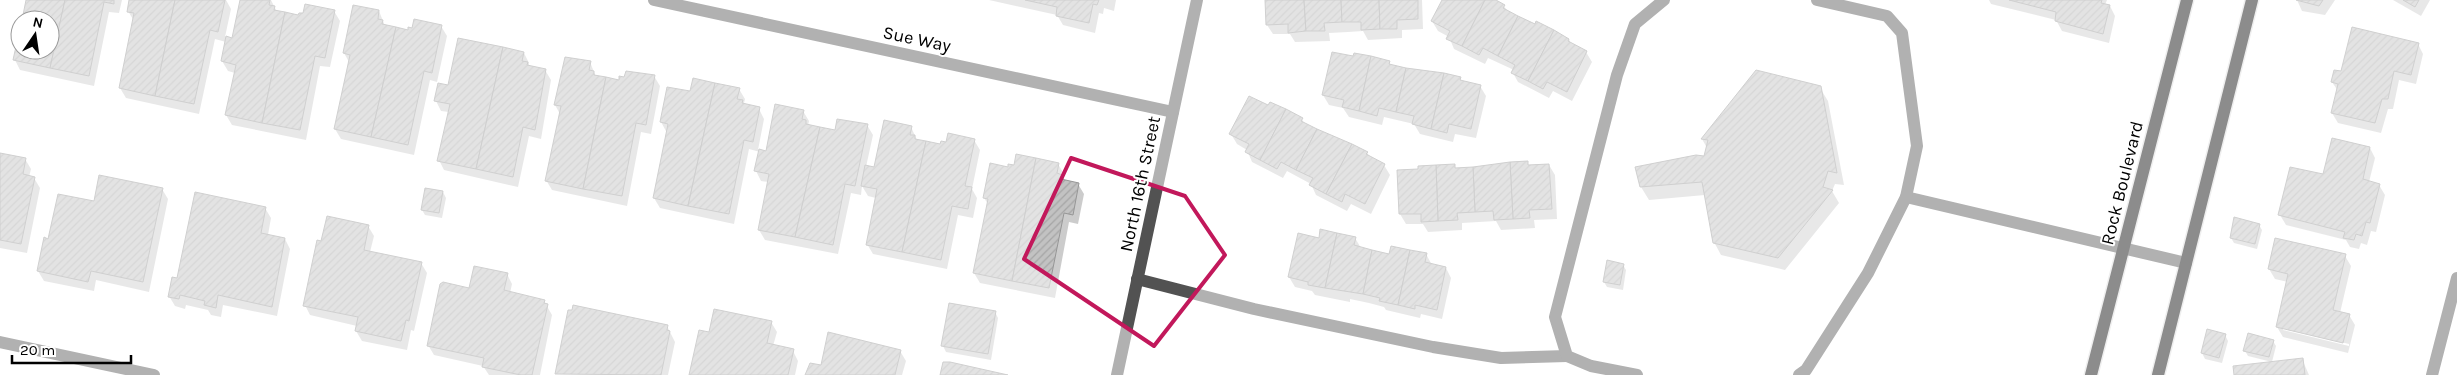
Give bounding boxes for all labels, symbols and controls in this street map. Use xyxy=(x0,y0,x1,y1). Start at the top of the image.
north arrow xyxy=(10,10,60,60)
text: N xyxy=(31,13,45,32)
street label: Sue Way xyxy=(881,21,954,57)
street label: North 16th Street xyxy=(1115,114,1165,254)
street label: Rock Boulevard xyxy=(2096,119,2148,247)
scale bar xyxy=(12,332,131,364)
text: 20 m xyxy=(20,341,55,359)

